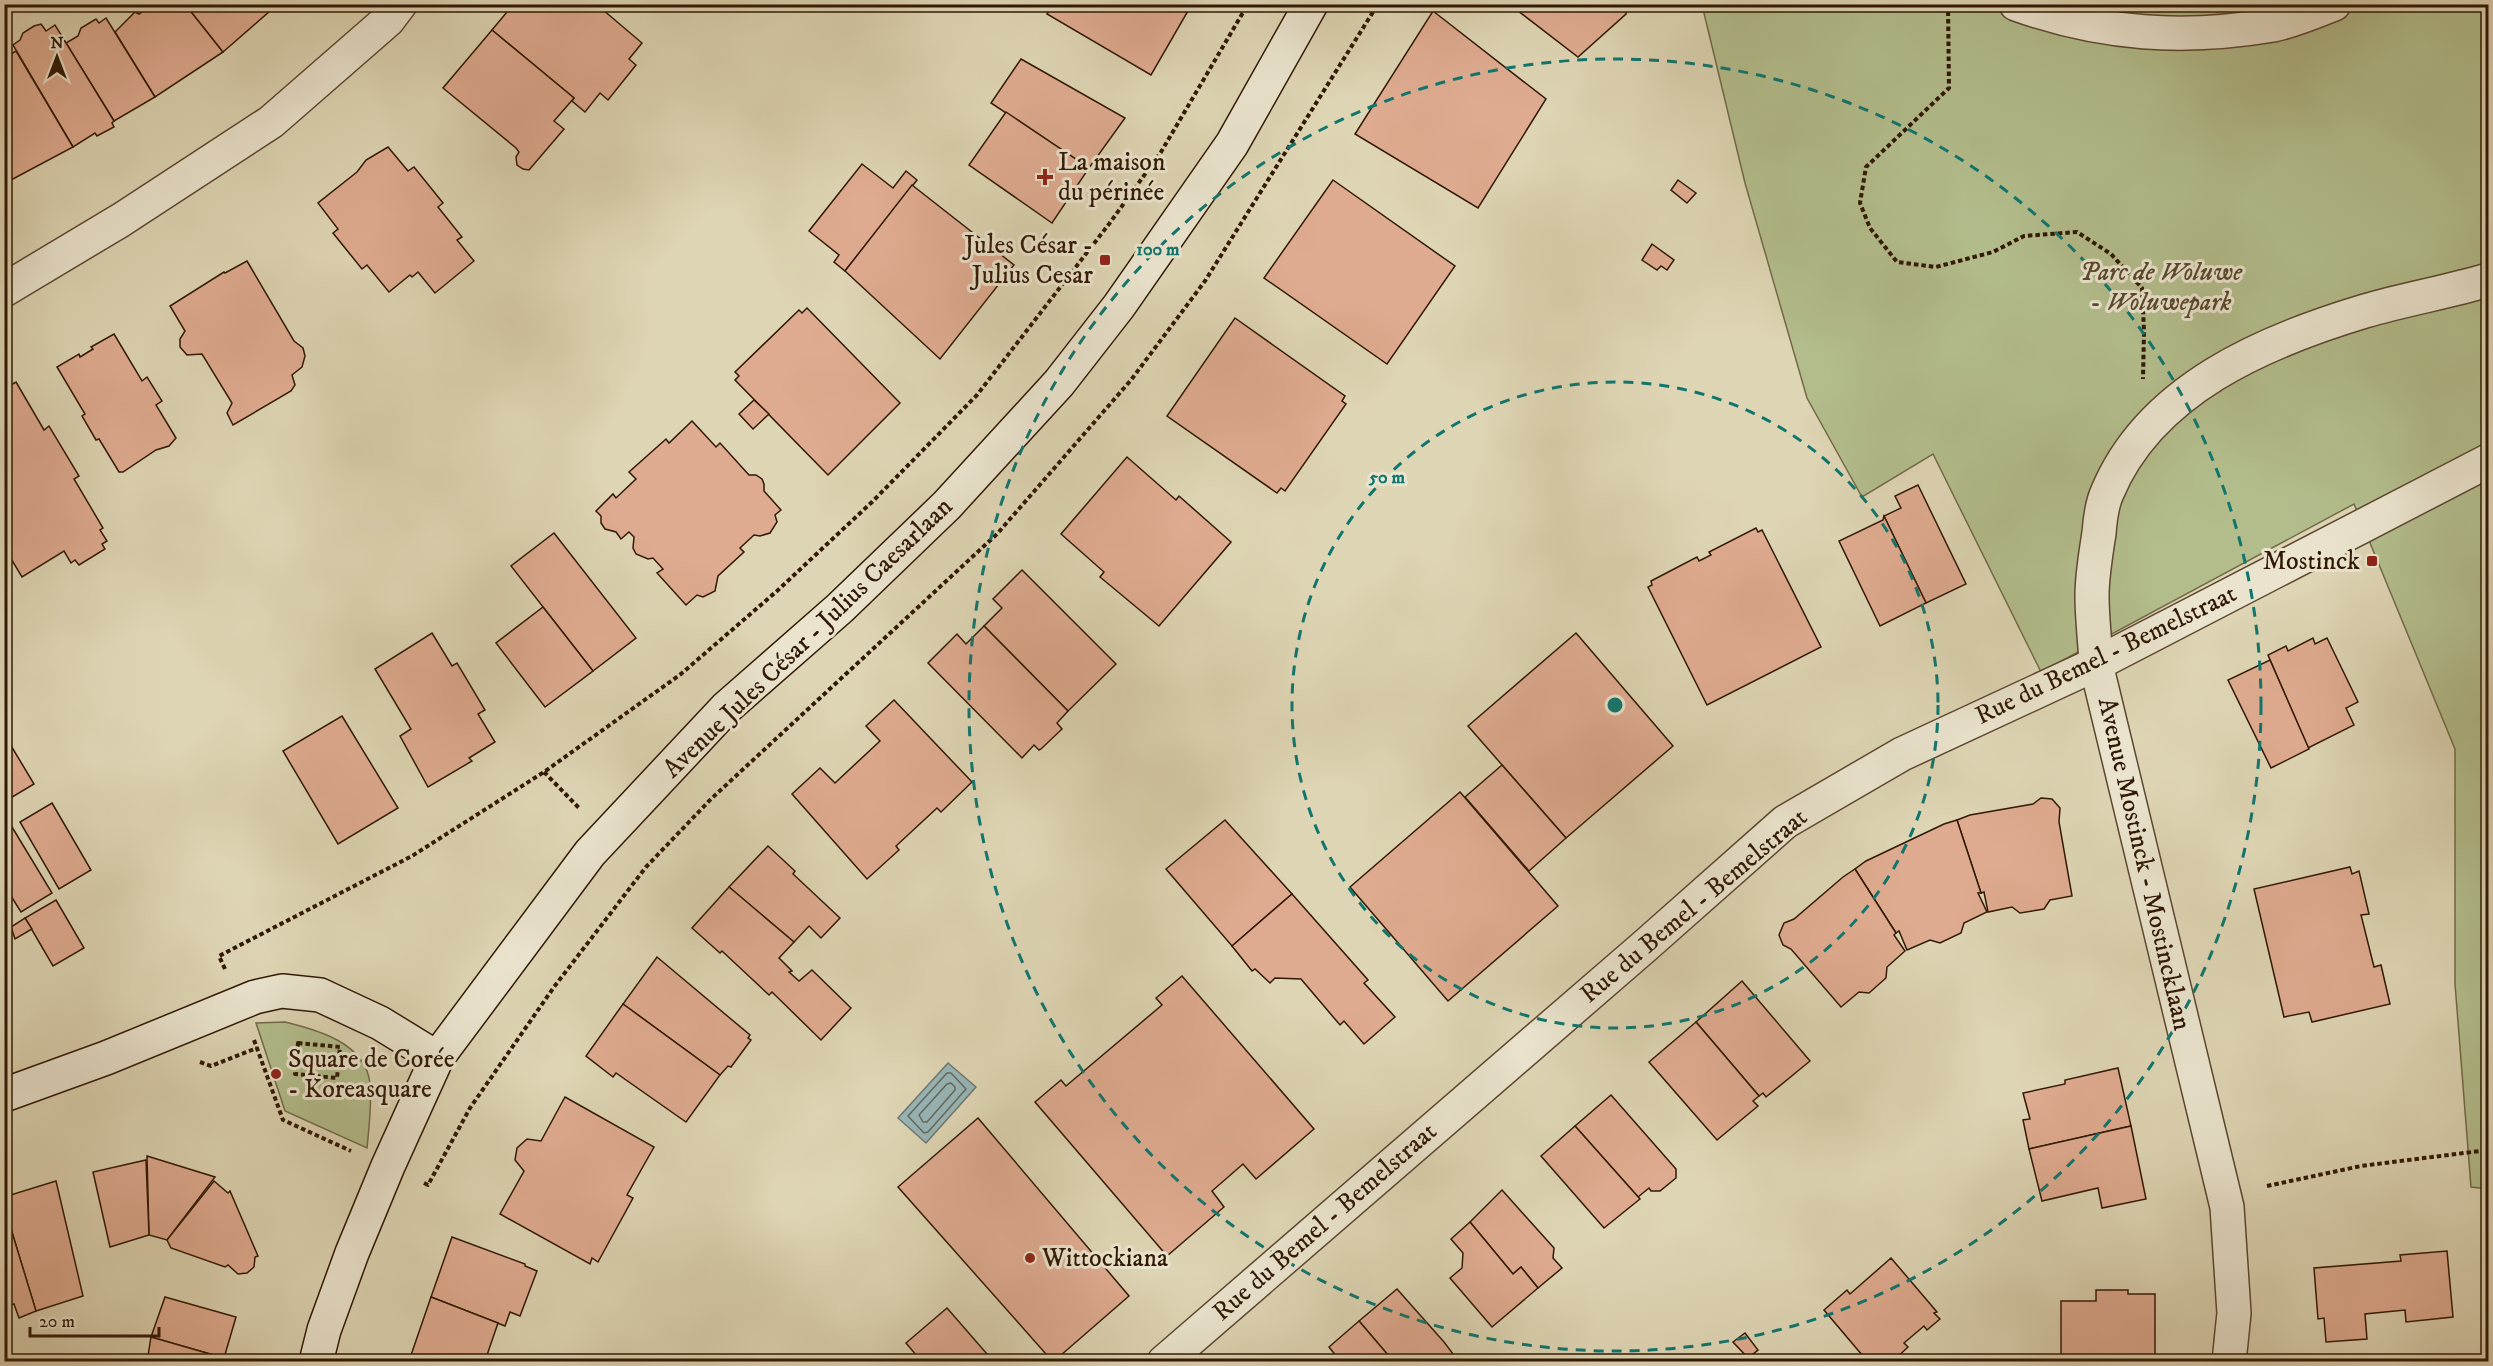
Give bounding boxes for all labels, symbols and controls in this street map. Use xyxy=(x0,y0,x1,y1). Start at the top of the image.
north arrow xyxy=(27,27,87,87)
text: N xyxy=(50,33,64,53)
place label: La maison du périnée xyxy=(1058,146,1166,209)
marker: La maison du périnée xyxy=(1036,168,1054,186)
place label: Jules César - Julius Cesar xyxy=(962,229,1093,292)
text: 100 m xyxy=(1136,239,1180,261)
marker: Jules César - Julius Cesar xyxy=(1098,253,1112,267)
park label: Parc de Woluwe - Woluwepark xyxy=(2080,256,2243,319)
text: 50 m xyxy=(1368,467,1405,489)
street label: Avenue Jules César - Julius Caesarlaan xyxy=(656,490,960,785)
place label: Mostinck xyxy=(2263,545,2360,578)
marker: Mostinck xyxy=(2365,554,2379,568)
street label: Rue du Bemel - Bemelstraat xyxy=(1970,577,2242,733)
street label: Avenue Mostinck - Mostincklaan xyxy=(2090,694,2198,1034)
centre of rings xyxy=(1605,695,1625,715)
street label: Rue du Bemel - Bemelstraat xyxy=(1574,801,1814,1011)
place label: Square de Corée - Koreasquare xyxy=(288,1043,454,1106)
marker: Square de Corée - Koreasquare xyxy=(269,1067,283,1081)
street label: Rue du Bemel - Bemelstraat xyxy=(1206,1116,1444,1328)
place label: Wittockiana xyxy=(1041,1242,1168,1275)
marker: Wittockiana xyxy=(1023,1251,1037,1265)
scale bar xyxy=(30,1300,159,1338)
text: 20 m xyxy=(39,1311,75,1333)

